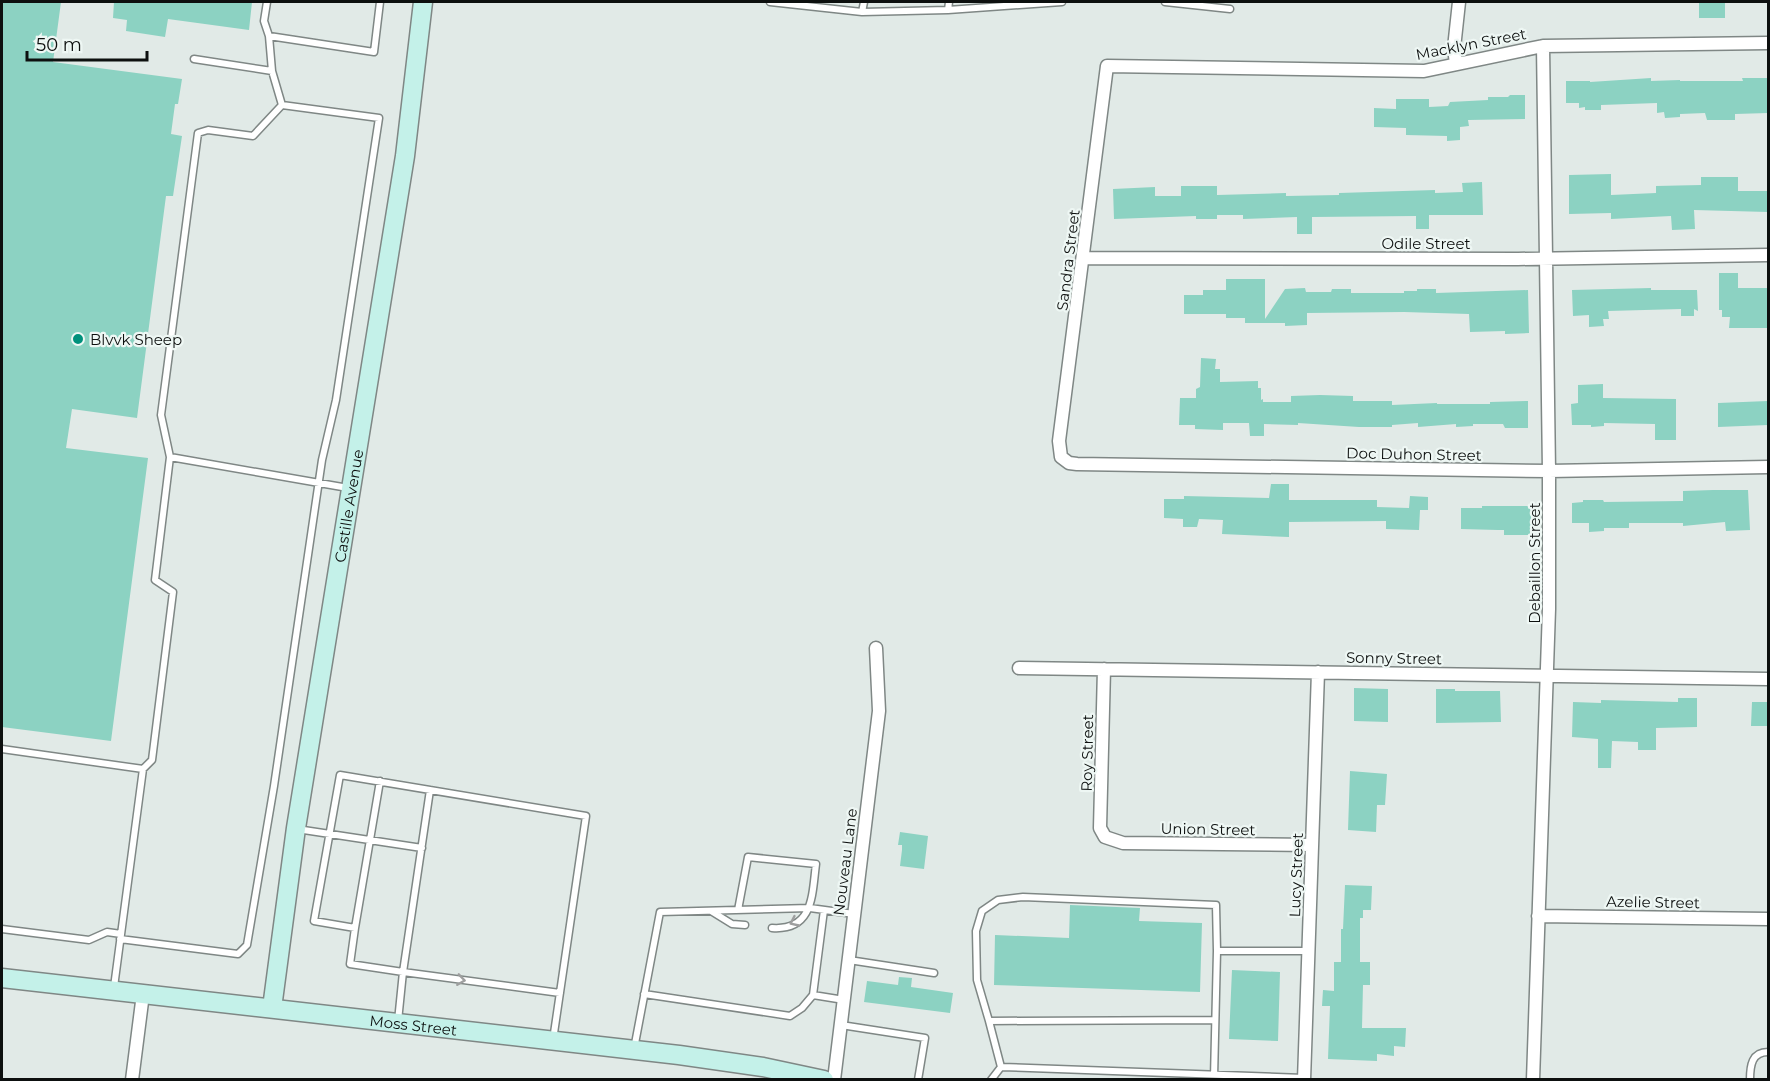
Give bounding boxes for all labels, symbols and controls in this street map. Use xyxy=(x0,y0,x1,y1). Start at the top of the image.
scale bar xyxy=(27,24,147,62)
street label: Macklyn Street xyxy=(1414,24,1528,64)
text: 50 m xyxy=(36,34,82,56)
street label: Sandra Street xyxy=(1052,208,1084,312)
street label: Odile Street xyxy=(1381,234,1471,253)
place label: Blvvk Sheep xyxy=(90,330,182,349)
marker: Blvvk Sheep xyxy=(71,332,85,346)
street label: Doc Duhon Street xyxy=(1346,443,1482,465)
street label: Castille Avenue xyxy=(330,448,367,564)
street label: Debaillon Street xyxy=(1525,502,1544,624)
street label: Sonny Street xyxy=(1346,648,1442,668)
street label: Roy Street xyxy=(1077,714,1097,792)
street label: Nouveau Lane xyxy=(829,807,861,917)
street label: Union Street xyxy=(1160,819,1256,839)
street label: Lucy Street xyxy=(1285,832,1307,918)
street label: Azelie Street xyxy=(1606,892,1700,912)
one-way arrow xyxy=(789,915,800,927)
one-way arrow xyxy=(457,973,466,985)
street label: Moss Street xyxy=(369,1010,458,1039)

